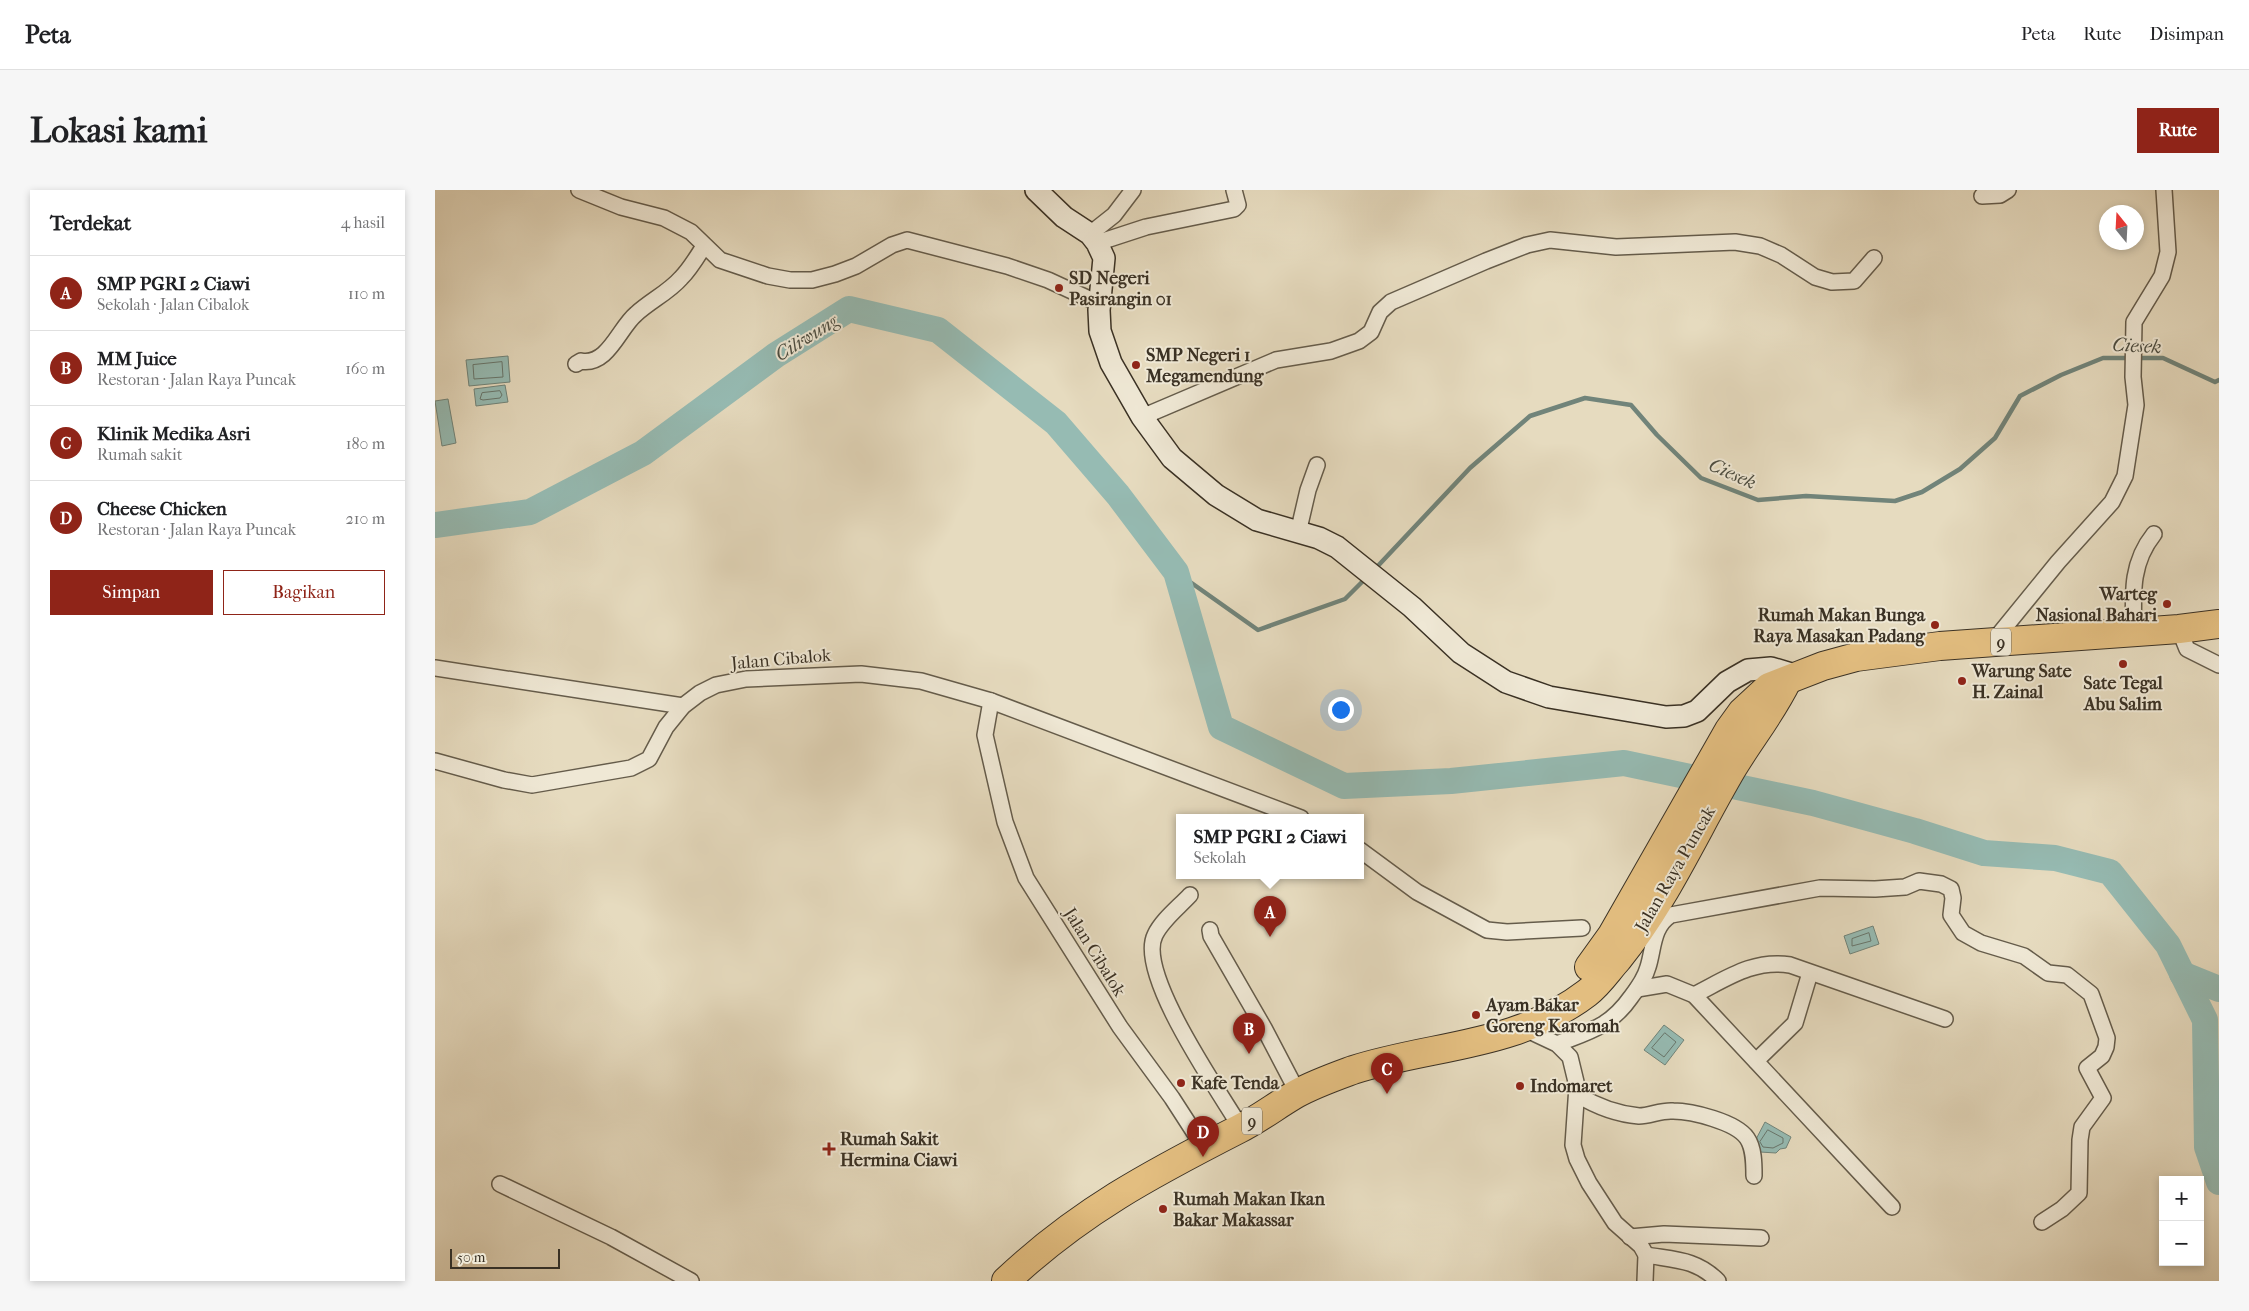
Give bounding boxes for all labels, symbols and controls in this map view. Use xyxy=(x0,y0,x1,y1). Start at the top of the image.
text: Peta xyxy=(25,21,70,49)
text: Peta xyxy=(2021,24,2055,45)
text: Rute xyxy=(2083,24,2121,45)
text: Disimpan xyxy=(2149,24,2224,45)
button: Rute xyxy=(2137,108,2219,153)
text: Lokasi kami xyxy=(30,110,207,151)
north arrow xyxy=(2099,205,2144,250)
text: Terdekat xyxy=(50,211,131,235)
text: 4 hasil xyxy=(341,213,385,232)
place label: SD Negeri Pasirangin 01 xyxy=(1069,268,1172,310)
text: SMP PGRI 2 Ciawi xyxy=(97,273,250,295)
marker: SD Negeri Pasirangin 01 xyxy=(1053,282,1065,294)
text: A xyxy=(61,284,71,303)
text: 110 m xyxy=(348,284,385,303)
text: Sekolah · Jalan Cibalok xyxy=(97,295,249,314)
water label: Ciliwung xyxy=(771,310,843,366)
water label: Ciesek xyxy=(2112,334,2162,358)
place label: SMP Negeri 1 Megamendung xyxy=(1145,345,1265,387)
text: MM Juice xyxy=(97,348,177,370)
text: B xyxy=(61,359,71,378)
text: 160 m xyxy=(345,359,385,378)
marker: SMP Negeri 1 Megamendung xyxy=(1130,359,1142,371)
text: Restoran · Jalan Raya Puncak xyxy=(97,370,296,389)
text: Klinik Medika Asri xyxy=(97,423,250,445)
text: C xyxy=(61,434,71,453)
text: 180 m xyxy=(346,434,385,453)
text: Rumah sakit xyxy=(97,445,182,464)
water label: Ciesek xyxy=(1706,454,1760,494)
text: Cheese Chicken xyxy=(97,498,227,520)
text: D xyxy=(60,509,72,528)
text: 210 m xyxy=(346,509,385,528)
text: Restoran · Jalan Raya Puncak xyxy=(97,520,296,539)
button: Simpan xyxy=(50,570,213,615)
button: Bagikan xyxy=(223,570,385,615)
place label: Warteg Nasional Bahari xyxy=(2036,584,2158,626)
marker: Warteg Nasional Bahari xyxy=(2161,598,2173,610)
place label: Rumah Makan Bunga Raya Masakan Padang xyxy=(1753,605,1926,647)
marker: Rumah Makan Bunga Raya Masakan Padang xyxy=(1929,619,1941,631)
road number: 9 xyxy=(1991,628,2011,656)
street label: Jalan Cibalok xyxy=(728,645,833,675)
marker: Sate Tegal Abu Salim xyxy=(2117,658,2129,670)
place label: Warung Sate H. Zainal xyxy=(1971,661,2072,703)
place label: Sate Tegal Abu Salim xyxy=(2083,673,2164,715)
marker: Warung Sate H. Zainal xyxy=(1956,675,1968,687)
your location xyxy=(1328,697,1354,723)
street label: Jalan Raya Puncak xyxy=(1630,802,1720,938)
popup xyxy=(1176,814,1364,879)
text: SMP PGRI 2 Ciawi xyxy=(1193,826,1347,848)
text: Sekolah xyxy=(1193,848,1246,867)
pin: A xyxy=(1254,896,1286,937)
street label: Jalan Cibalok xyxy=(1058,902,1130,1001)
place label: Ayam Bakar Goreng Karomah xyxy=(1485,995,1621,1037)
marker: Ayam Bakar Goreng Karomah xyxy=(1470,1009,1482,1021)
pin: B xyxy=(1233,1013,1265,1054)
pin: C xyxy=(1371,1053,1403,1094)
place label: Kafe Tenda xyxy=(1191,1073,1280,1094)
place label: Indomaret xyxy=(1530,1076,1613,1097)
marker: Kafe Tenda xyxy=(1175,1077,1187,1089)
marker: Indomaret xyxy=(1514,1080,1526,1092)
road number: 9 xyxy=(1242,1108,1262,1134)
pin: D xyxy=(1187,1116,1219,1157)
place label: Rumah Sakit Hermina Ciawi xyxy=(840,1129,958,1171)
marker: Rumah Sakit Hermina Ciawi xyxy=(822,1142,836,1156)
map controls xyxy=(2159,1176,2204,1266)
button: + xyxy=(2159,1176,2204,1221)
place label: Rumah Makan Ikan Bakar Makassar xyxy=(1173,1189,1325,1231)
marker: Rumah Makan Ikan Bakar Makassar xyxy=(1157,1203,1169,1215)
button: − xyxy=(2159,1221,2204,1266)
scale bar xyxy=(450,1246,560,1269)
text: 50 m xyxy=(457,1249,485,1266)

